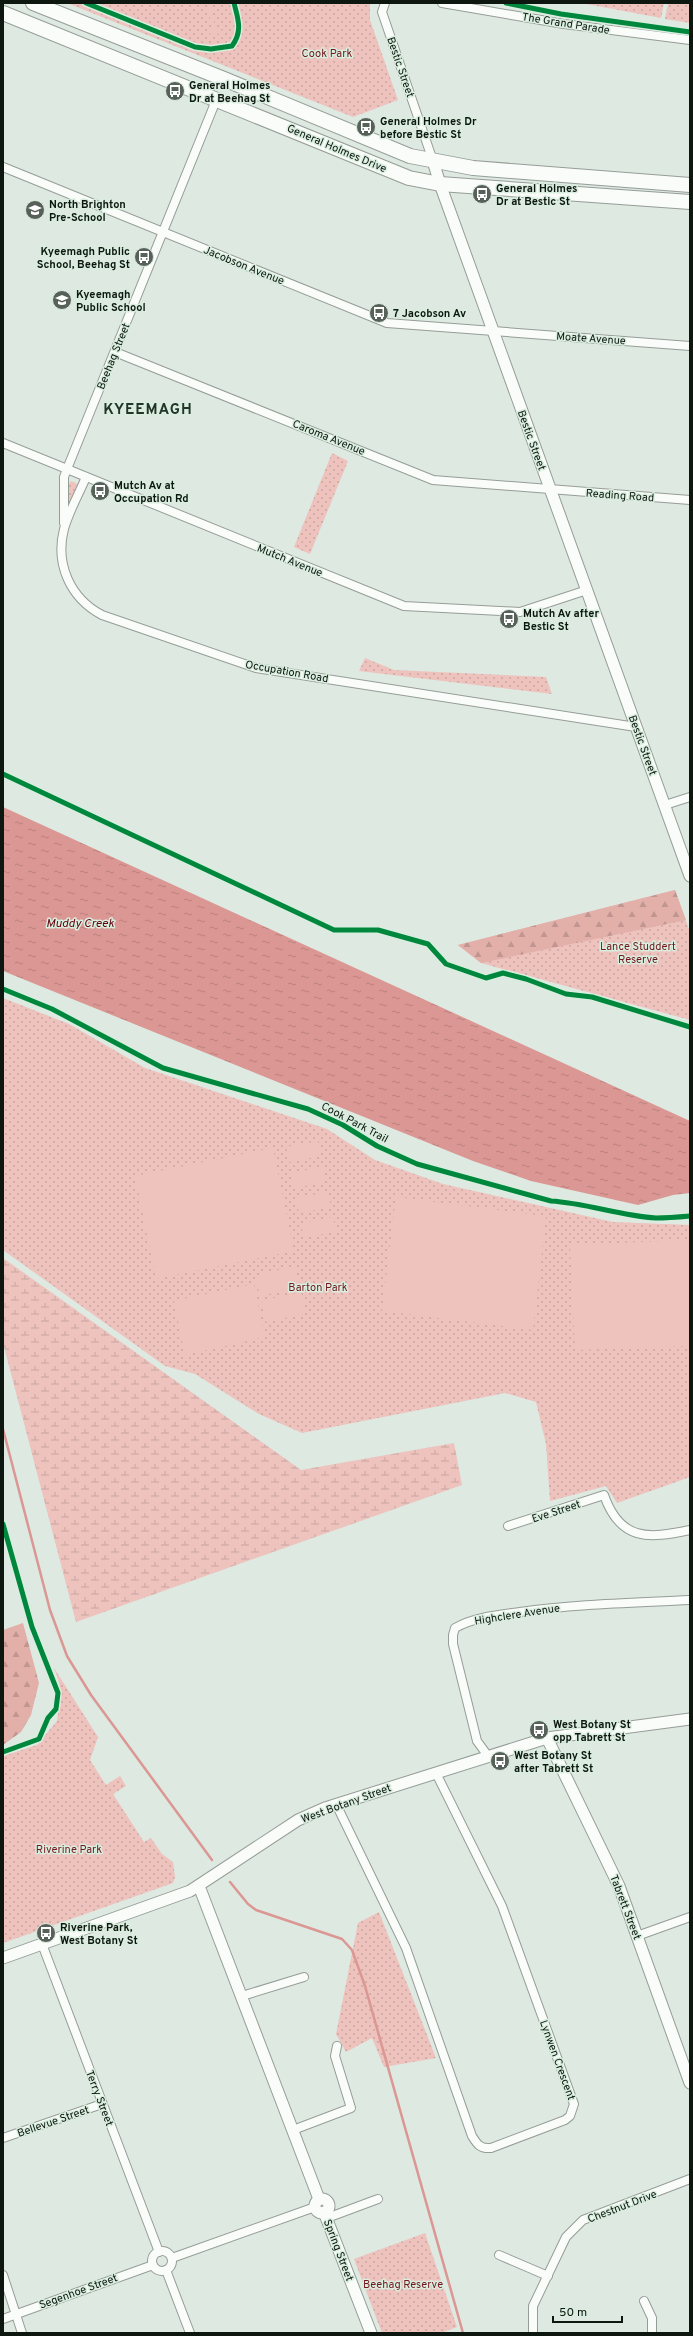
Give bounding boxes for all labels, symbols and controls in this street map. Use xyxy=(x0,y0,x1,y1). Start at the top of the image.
street label: The Grand Parade xyxy=(521,10,611,38)
street label: Bestic Street xyxy=(383,35,417,100)
park label: Cook Park xyxy=(302,47,353,61)
place label: General Holmes Dr at Beehag St xyxy=(189,79,270,106)
bus stop icon: General Holmes Dr at Beehag St xyxy=(164,80,186,102)
place label: General Holmes Dr before Bestic St xyxy=(380,115,477,142)
bus stop icon: General Holmes Dr before Bestic St xyxy=(355,116,377,138)
street label: General Holmes Drive xyxy=(285,122,389,176)
place label: General Holmes Dr at Bestic St xyxy=(496,182,577,209)
bus stop icon: General Holmes Dr at Bestic St xyxy=(471,183,493,205)
place label: North Brighton Pre-School xyxy=(49,198,126,225)
school or university icon: North Brighton Pre-School xyxy=(24,199,46,221)
street label: Jacobson Avenue xyxy=(201,243,286,289)
place label: Kyeemagh Public School, Beehag St xyxy=(37,245,130,272)
bus stop icon: Kyeemagh Public School, Beehag St xyxy=(133,246,155,268)
place label: Kyeemagh Public School xyxy=(76,288,146,315)
school or university icon: Kyeemagh Public School xyxy=(51,289,73,311)
bus stop icon: 7 Jacobson Av xyxy=(368,302,390,324)
place label: 7 Jacobson Av xyxy=(393,307,466,321)
street label: Beehag Street xyxy=(94,321,134,392)
street label: Moate Avenue xyxy=(556,330,626,348)
district label: KYEEMAGH xyxy=(103,401,193,420)
street label: Bestic Street xyxy=(514,408,548,472)
street label: Caroma Avenue xyxy=(290,417,367,459)
place label: Mutch Av at Occupation Rd xyxy=(114,479,189,506)
bus stop icon: Mutch Av at Occupation Rd xyxy=(89,480,111,502)
street label: Reading Road xyxy=(585,487,655,505)
street label: Mutch Avenue xyxy=(255,541,325,581)
place label: Mutch Av after Bestic St xyxy=(523,607,599,634)
bus stop icon: Mutch Av after Bestic St xyxy=(498,608,520,630)
street label: Occupation Road xyxy=(244,658,330,686)
street label: Bestic Street xyxy=(625,713,659,777)
water label: Muddy Creek xyxy=(46,916,115,932)
park label: Lance Studdert Reserve xyxy=(600,940,676,967)
street label: Cook Park Trail xyxy=(319,1099,390,1146)
park label: Barton Park xyxy=(288,1281,348,1295)
street label: Eve Street xyxy=(530,1498,582,1526)
street label: Highclere Avenue xyxy=(473,1601,561,1629)
place label: West Botany St opp Tabrett St xyxy=(553,1718,631,1745)
bus stop icon: West Botany St opp Tabrett St xyxy=(528,1719,550,1741)
place label: West Botany St after Tabrett St xyxy=(514,1749,593,1776)
bus stop icon: West Botany St after Tabrett St xyxy=(489,1750,511,1772)
street label: West Botany Street xyxy=(299,1781,393,1827)
park label: Riverine Park xyxy=(36,1843,102,1857)
street label: Tabrett Street xyxy=(606,1873,644,1942)
place label: Riverine Park, West Botany St xyxy=(60,1921,138,1948)
bus stop icon: Riverine Park, West Botany St xyxy=(35,1922,57,1944)
street label: Lynwen Crescent xyxy=(536,2018,578,2102)
street label: Terry Street xyxy=(82,2068,116,2128)
street label: Bellevue Street xyxy=(15,2103,91,2141)
street label: Chestnut Drive xyxy=(586,2187,659,2227)
street label: Spring Street xyxy=(320,2217,356,2283)
street label: Segenhoe Street xyxy=(37,2271,119,2313)
park label: Beehag Reserve xyxy=(363,2278,443,2292)
scale bar xyxy=(553,2298,622,2324)
text: 50 m xyxy=(559,2305,587,2321)

